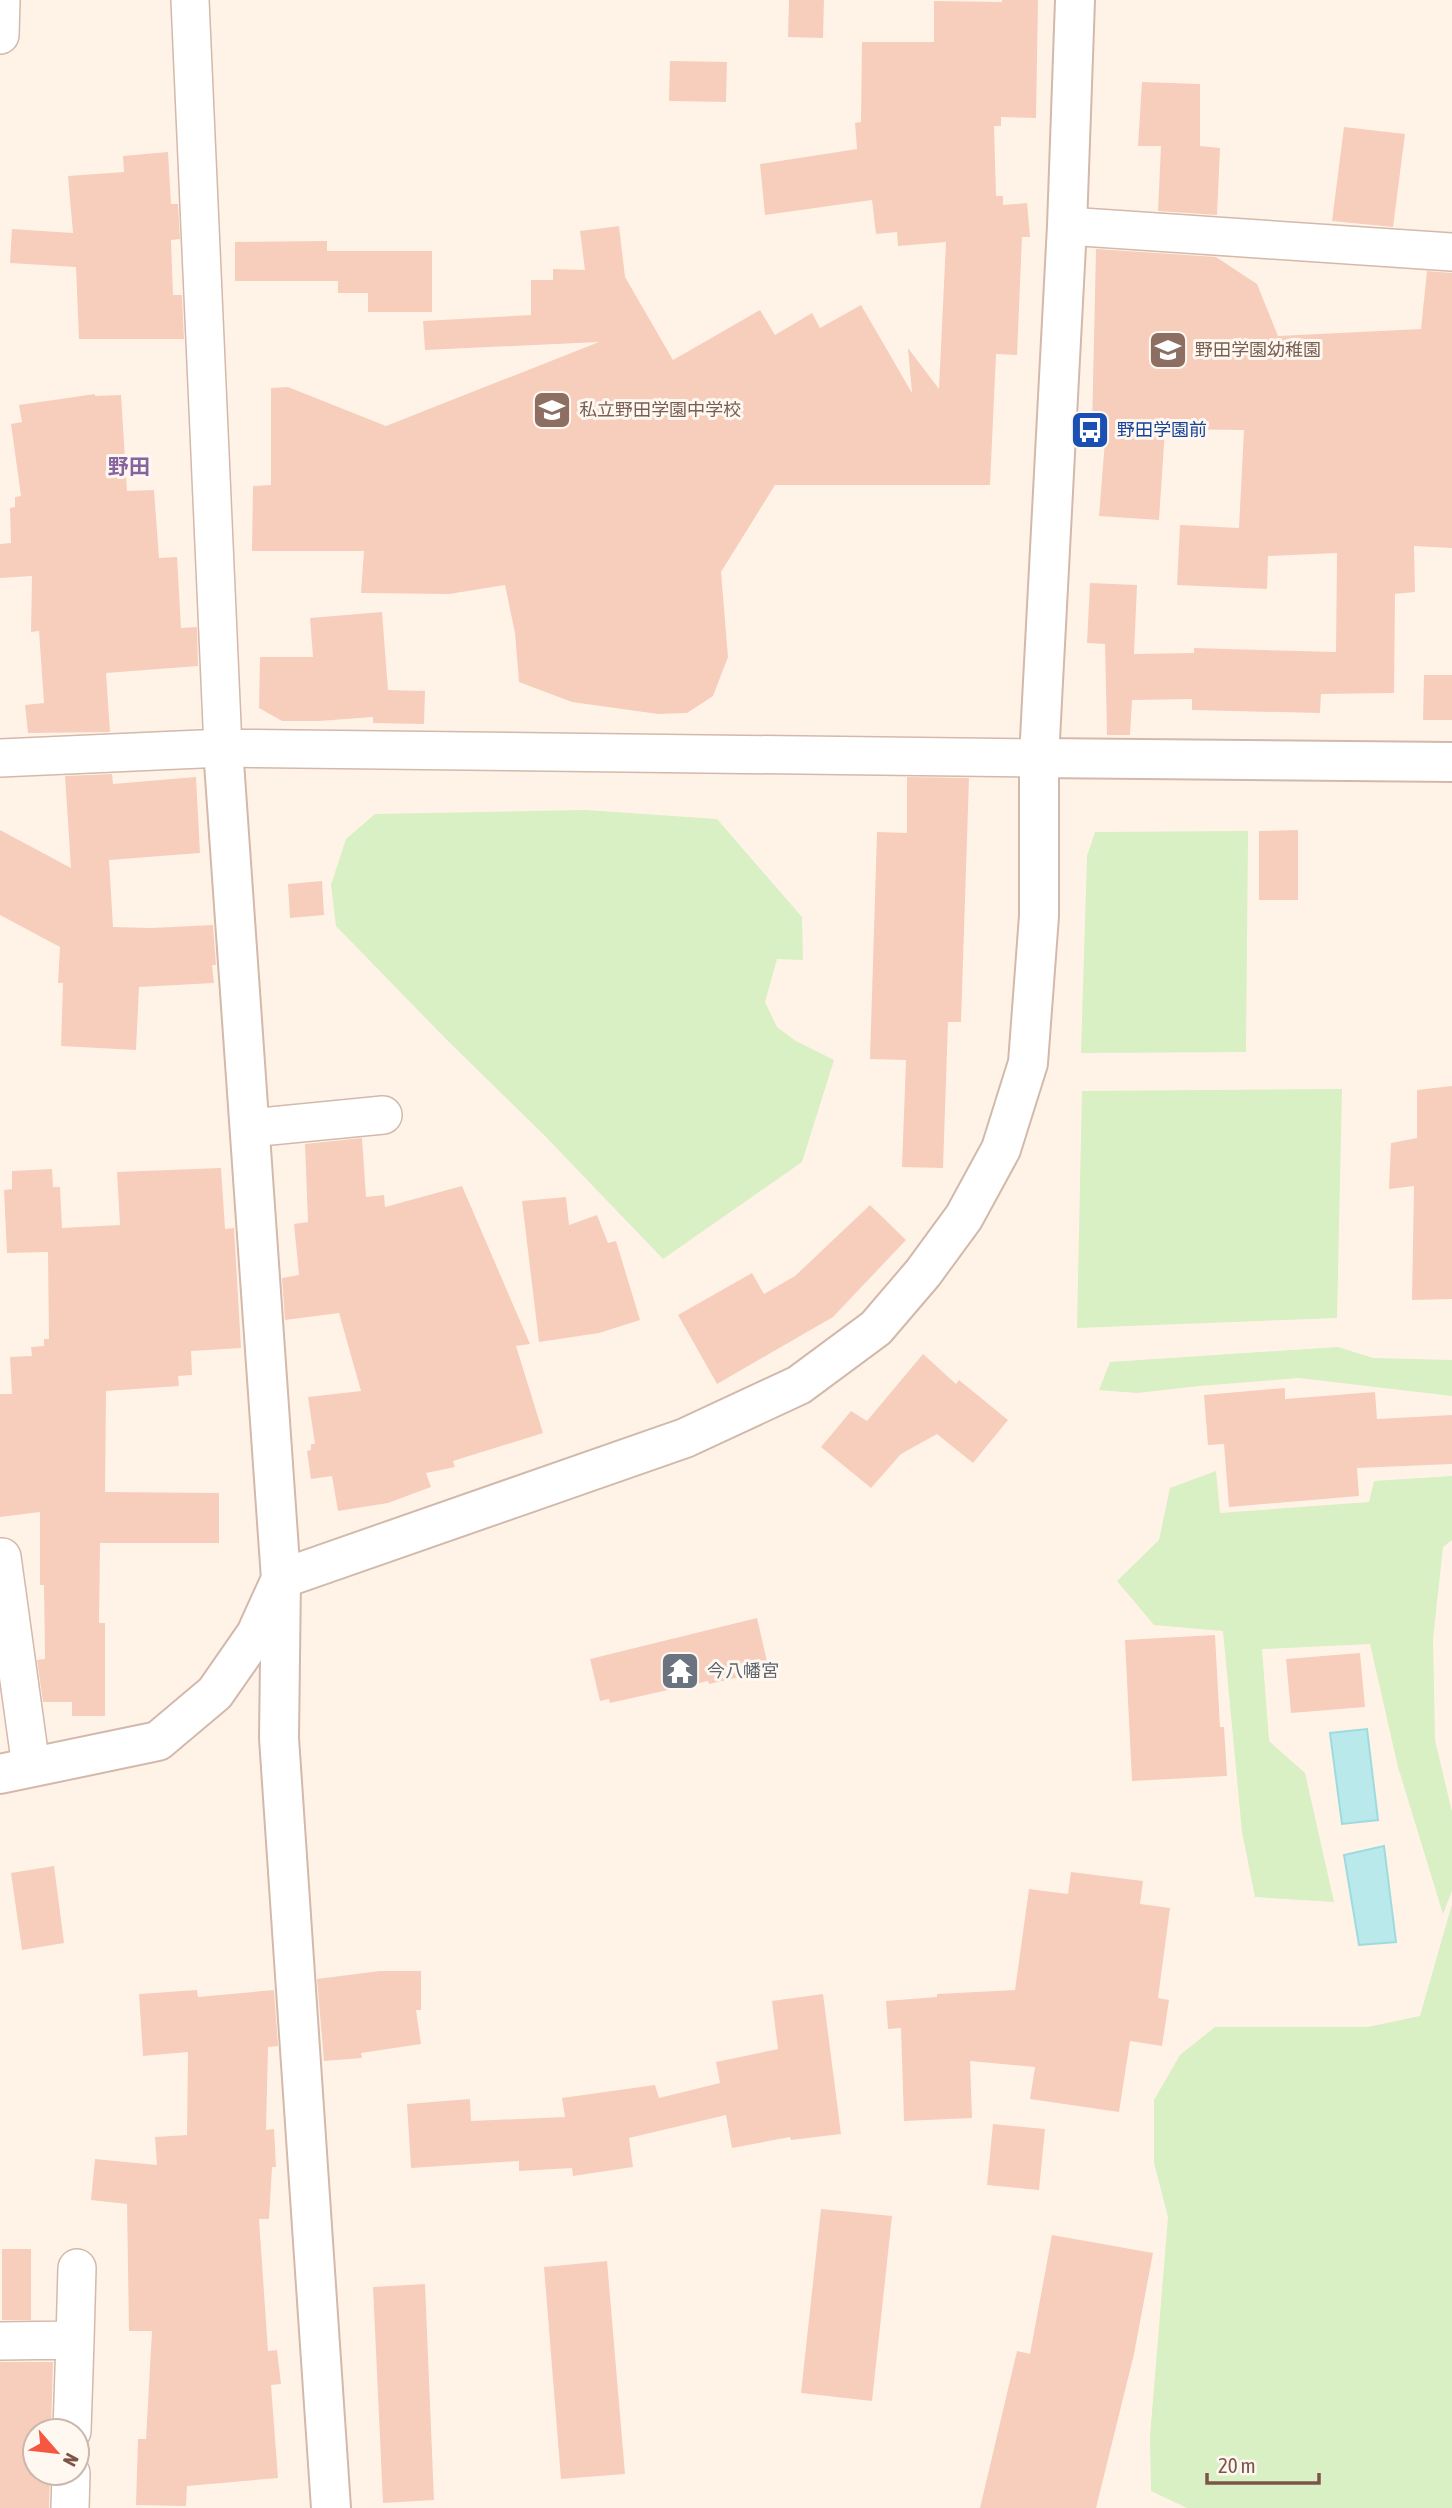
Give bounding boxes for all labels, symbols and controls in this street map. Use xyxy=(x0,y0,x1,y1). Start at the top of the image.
school or university icon: 野田学園幼稚園 xyxy=(1147,329,1189,371)
place label: 野田学園幼稚園 xyxy=(1195,339,1321,360)
school or university icon: 私立野田学園中学校 xyxy=(531,389,573,431)
place label: 私立野田学園中学校 xyxy=(579,399,741,420)
bus stop icon: 野田学園前 xyxy=(1069,409,1111,451)
place label: 野田学園前 xyxy=(1117,419,1207,440)
district label: 野田 xyxy=(108,454,150,478)
temple icon: 今八幡宮 xyxy=(659,1650,701,1692)
place label: 今八幡宮 xyxy=(707,1660,779,1681)
north arrow xyxy=(21,2417,91,2487)
scale bar xyxy=(1207,2442,1319,2486)
text: N xyxy=(59,2450,83,2470)
text: 20 m xyxy=(1218,2453,1256,2477)

